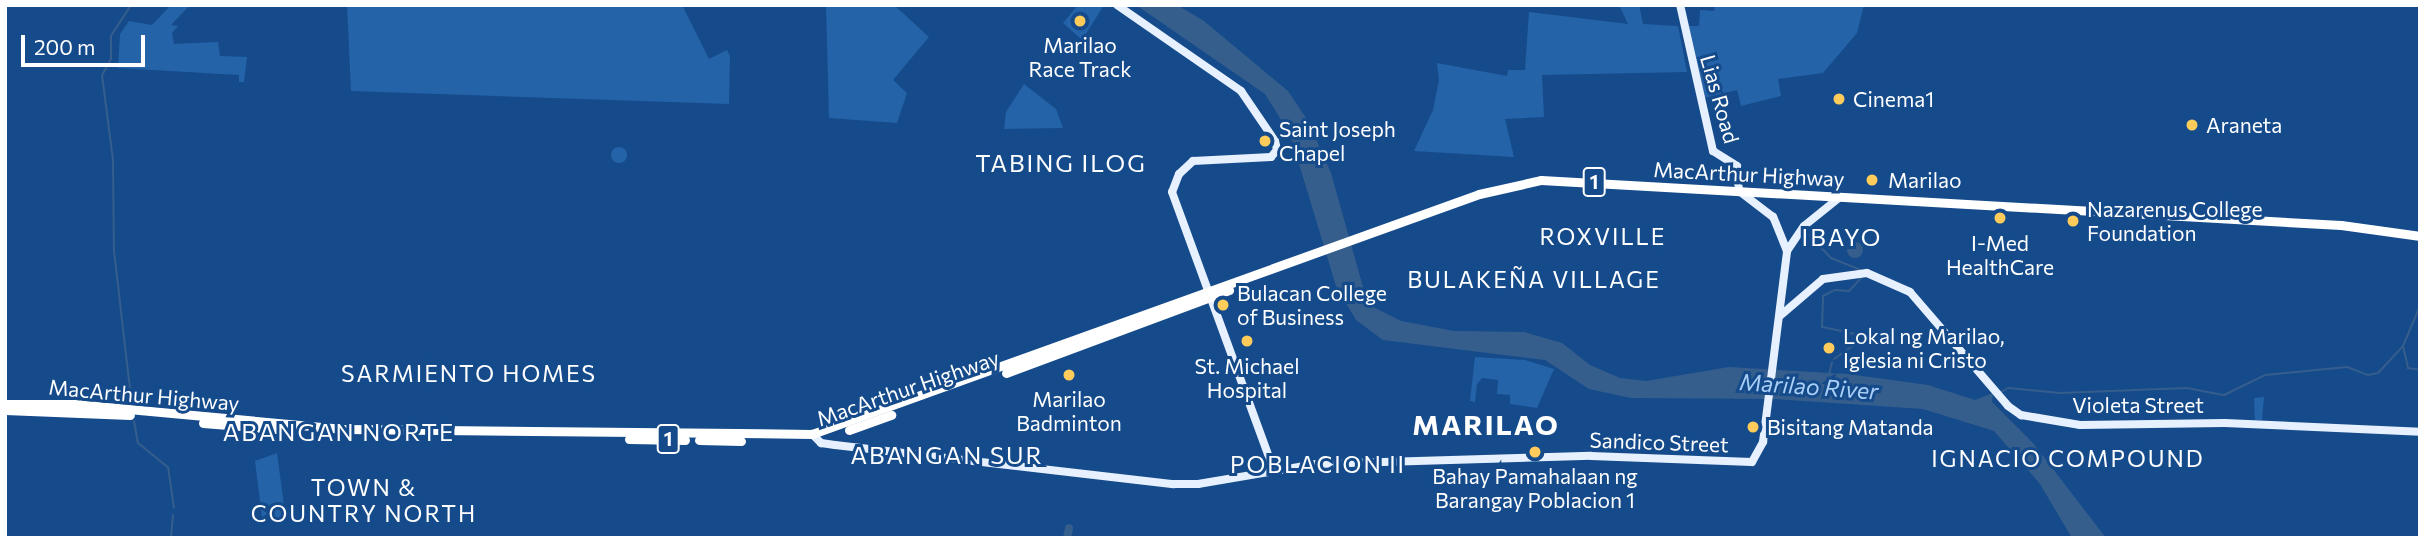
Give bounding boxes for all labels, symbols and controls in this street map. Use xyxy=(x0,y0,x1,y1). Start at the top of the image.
marker: Marilao Race Track xyxy=(1072,13,1088,29)
scale bar xyxy=(24,21,149,65)
place label: Marilao Race Track xyxy=(1028,32,1132,82)
text: 200 m xyxy=(34,34,95,59)
street label: Lias Road xyxy=(1695,52,1745,146)
place label: Cinema1 xyxy=(1853,86,1934,112)
marker: Cinema1 xyxy=(1831,91,1847,107)
place label: Araneta xyxy=(2206,112,2282,138)
place label: Saint Joseph Chapel xyxy=(1279,116,1396,166)
marker: Araneta xyxy=(2184,117,2200,133)
marker: Saint Joseph Chapel xyxy=(1257,133,1273,149)
district label: TABING ILOG xyxy=(977,149,1145,177)
street label: MacArthur Highway xyxy=(1653,156,1845,192)
road number: 1 xyxy=(1582,166,1606,198)
place label: Marilao xyxy=(1888,167,1962,193)
marker: Marilao xyxy=(1862,170,1882,190)
place label: Nazarenus College Foundation xyxy=(2087,196,2263,246)
marker: I-Med HealthCare xyxy=(1990,208,2010,228)
marker: Nazarenus College Foundation xyxy=(2065,213,2081,229)
district label: ROXVILLE xyxy=(1541,222,1665,250)
district label: IBAYO xyxy=(1802,223,1882,251)
place label: I-Med HealthCare xyxy=(1946,230,2054,280)
district label: BULAKEÑA VILLAGE xyxy=(1409,265,1659,293)
place label: Bulacan College of Business xyxy=(1237,280,1387,330)
marker: Bulacan College of Business xyxy=(1215,297,1231,313)
place label: Lokal ng Marilao, Iglesia ni Cristo xyxy=(1843,323,2005,373)
marker: St. Michael Hospital xyxy=(1237,331,1257,351)
marker: Lokal ng Marilao, Iglesia ni Cristo xyxy=(1821,340,1837,356)
street label: MacArthur Highway xyxy=(813,345,1003,431)
place label: St. Michael Hospital xyxy=(1194,353,1300,403)
district label: SARMIENTO HOMES xyxy=(343,359,595,387)
marker: Marilao Badminton xyxy=(1061,367,1077,383)
water label: Marilao River xyxy=(1739,367,1879,405)
street label: MacArthur Highway xyxy=(48,374,240,416)
place label: Marilao Badminton xyxy=(1016,386,1122,436)
street label: Violeta Street xyxy=(2072,392,2204,418)
district label: MARILAO xyxy=(1413,407,1559,441)
place label: Bisitang Matanda xyxy=(1767,414,1934,440)
district label: ABANGAN NORTE xyxy=(224,418,454,446)
marker: Bisitang Matanda xyxy=(1745,419,1761,435)
road number: 1 xyxy=(656,424,680,454)
street label: Sandico Street xyxy=(1589,427,1729,457)
district label: ABANGAN SUR xyxy=(852,441,1042,469)
marker: Bahay Pamahalaan ng Barangay Poblacion 1 xyxy=(1527,444,1543,460)
district label: IGNACIO COMPOUND xyxy=(1933,444,2203,472)
district label: POBLACION II xyxy=(1232,450,1404,478)
place label: Bahay Pamahalaan ng Barangay Poblacion 1 xyxy=(1432,463,1638,513)
district label: TOWN & COUNTRY NORTH xyxy=(252,473,476,527)

